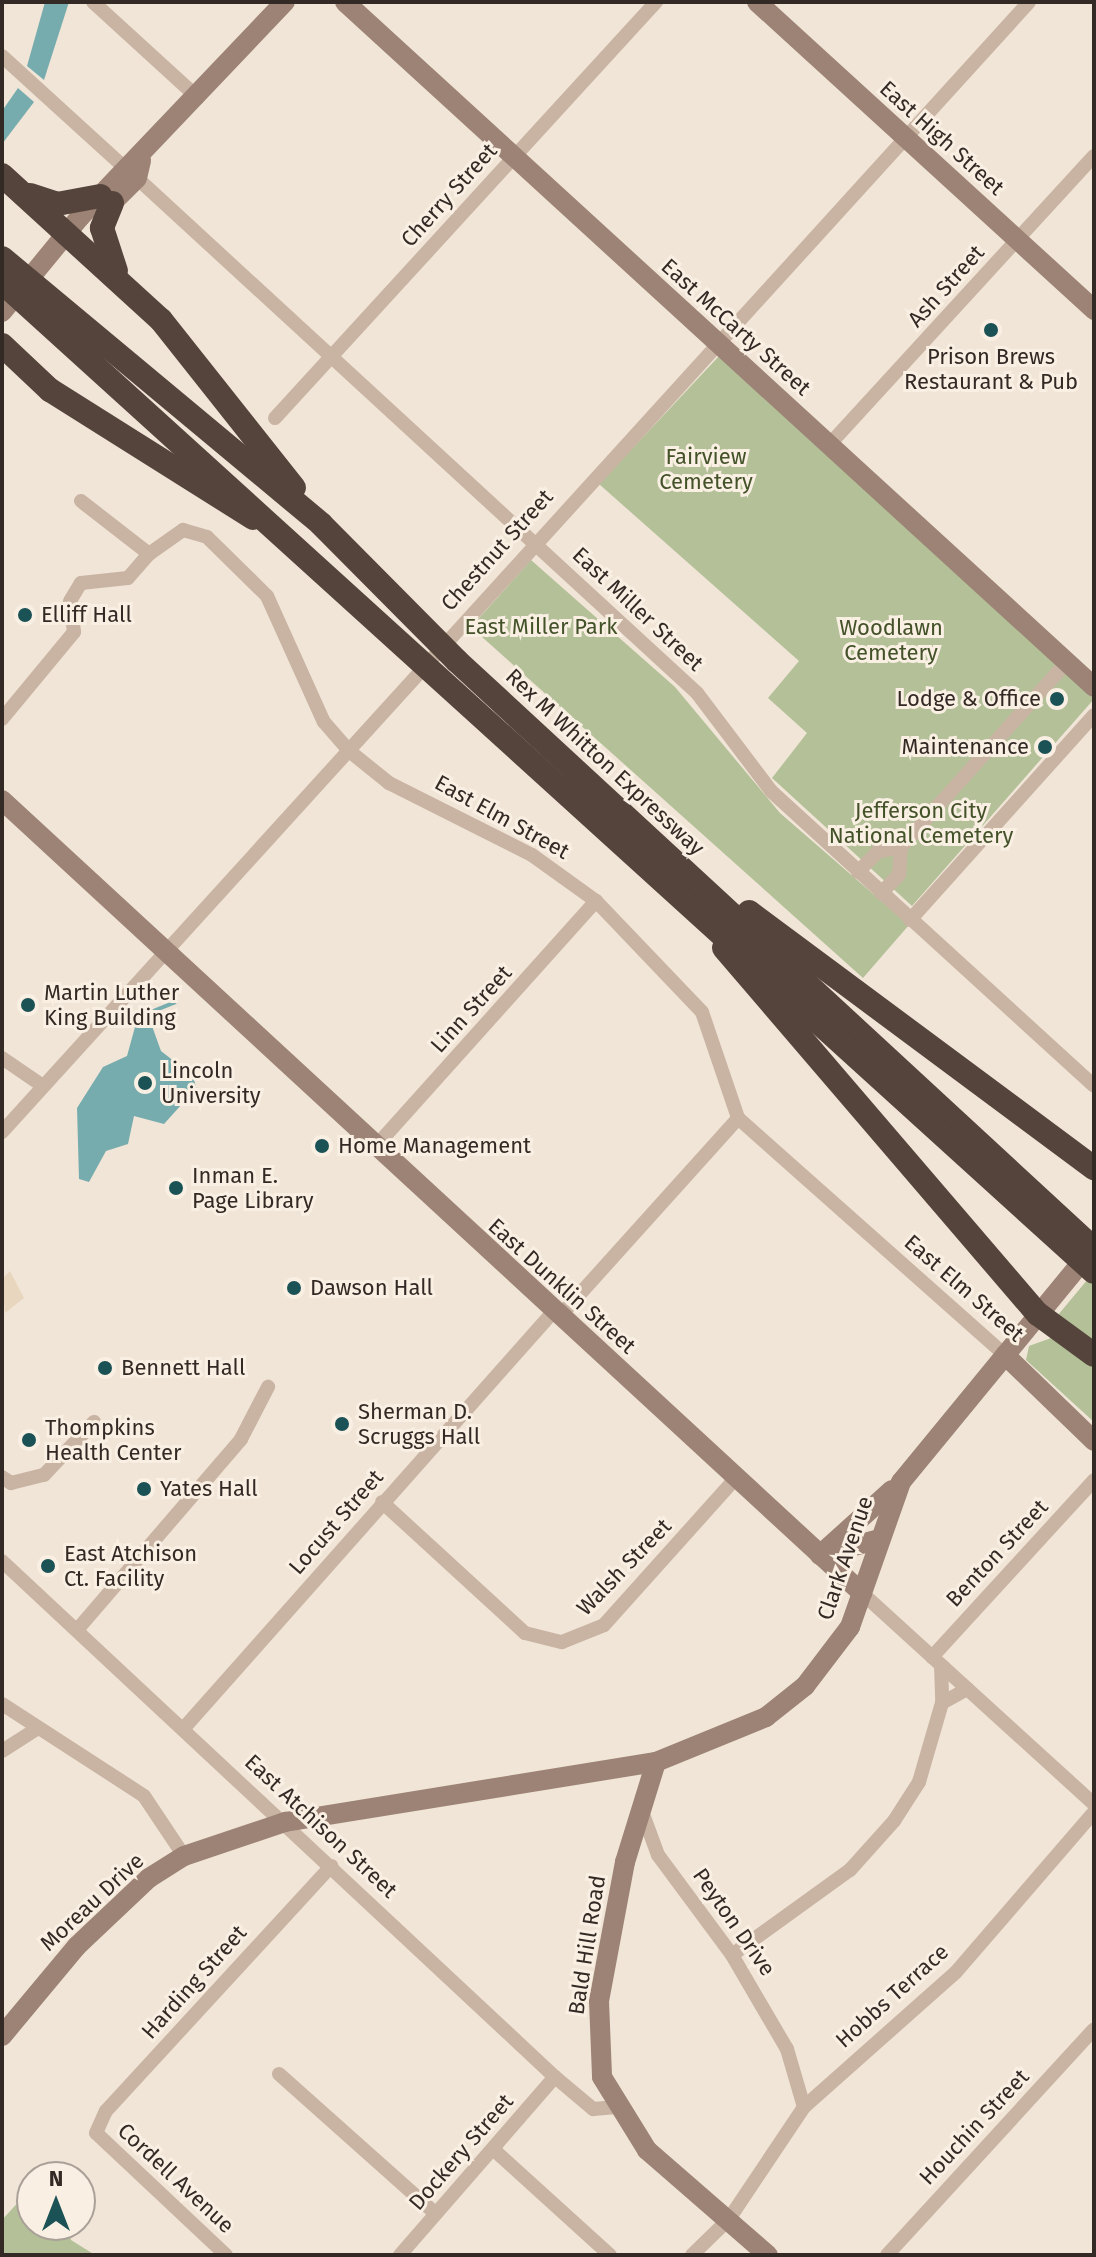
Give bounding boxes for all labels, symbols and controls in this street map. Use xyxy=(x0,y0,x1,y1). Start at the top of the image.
street label: East High Street xyxy=(874,75,1010,201)
street label: Cherry Street xyxy=(396,138,502,252)
street label: Ash Street xyxy=(902,240,990,332)
street label: East McCarty Street xyxy=(656,253,816,401)
marker: Prison Brews Restaurant & Pub xyxy=(982,321,1000,339)
place label: Prison Brews Restaurant & Pub xyxy=(904,343,1078,394)
park label: Fairview Cemetery xyxy=(659,443,753,494)
street label: Chestnut Street xyxy=(436,484,558,616)
street label: East Miller Street xyxy=(567,542,709,676)
place label: Elliff Hall xyxy=(41,602,132,628)
marker: Elliff Hall xyxy=(16,606,34,624)
park label: East Miller Park xyxy=(464,614,618,640)
park label: Woodlawn Cemetery xyxy=(839,614,943,666)
street label: Rex M Whitton Expressway xyxy=(500,663,710,861)
place label: Lodge & Office xyxy=(897,686,1041,712)
marker: Lodge & Office xyxy=(1048,690,1066,708)
place label: Maintenance xyxy=(901,734,1029,760)
marker: Maintenance xyxy=(1036,738,1054,756)
street label: East Elm Street xyxy=(430,769,574,865)
park label: Jefferson City National Cemetery xyxy=(829,797,1013,848)
street label: Linn Street xyxy=(425,960,517,1058)
place label: Martin Luther King Building xyxy=(44,979,179,1030)
marker: Martin Luther King Building xyxy=(19,996,37,1014)
place label: Lincoln University xyxy=(161,1057,261,1108)
marker: Lincoln University xyxy=(136,1074,154,1092)
place label: Home Management xyxy=(338,1133,531,1159)
marker: Home Management xyxy=(313,1137,331,1155)
place label: Inman E. Page Library xyxy=(192,1162,313,1214)
marker: Inman E. Page Library xyxy=(167,1179,185,1197)
street label: East Dunklin Street xyxy=(483,1213,641,1359)
street label: East Elm Street xyxy=(899,1229,1029,1347)
place label: Dawson Hall xyxy=(310,1275,433,1301)
marker: Dawson Hall xyxy=(285,1279,303,1297)
place label: Bennett Hall xyxy=(121,1355,245,1381)
marker: Bennett Hall xyxy=(96,1359,114,1377)
place label: Sherman D. Scruggs Hall xyxy=(358,1398,480,1450)
place label: Thompkins Health Center xyxy=(45,1414,181,1466)
marker: Sherman D. Scruggs Hall xyxy=(333,1415,351,1433)
marker: Thompkins Health Center xyxy=(20,1431,38,1449)
street label: Locust Street xyxy=(283,1464,389,1580)
place label: Yates Hall xyxy=(160,1476,258,1502)
marker: Yates Hall xyxy=(135,1480,153,1498)
street label: Clark Avenue xyxy=(812,1493,878,1623)
street label: Benton Street xyxy=(941,1494,1053,1612)
street label: Walsh Street xyxy=(571,1513,677,1621)
place label: East Atchison Ct. Facility xyxy=(64,1540,197,1592)
marker: East Atchison Ct. Facility xyxy=(39,1557,57,1575)
street label: East Atchison Street xyxy=(239,1749,403,1903)
street label: Moreau Drive xyxy=(35,1847,149,1957)
street label: Peyton Drive xyxy=(687,1863,781,1981)
street label: Bald Hill Road xyxy=(563,1873,611,2017)
street label: Harding Street xyxy=(136,1920,252,2044)
street label: Hobbs Terrace xyxy=(830,1939,954,2053)
street label: Houchin Street xyxy=(914,2064,1034,2190)
street label: Dockery Street xyxy=(403,2088,519,2216)
street label: Cordell Avenue xyxy=(112,2117,240,2239)
north arrow xyxy=(16,2161,96,2241)
text: N xyxy=(49,2165,63,2192)

